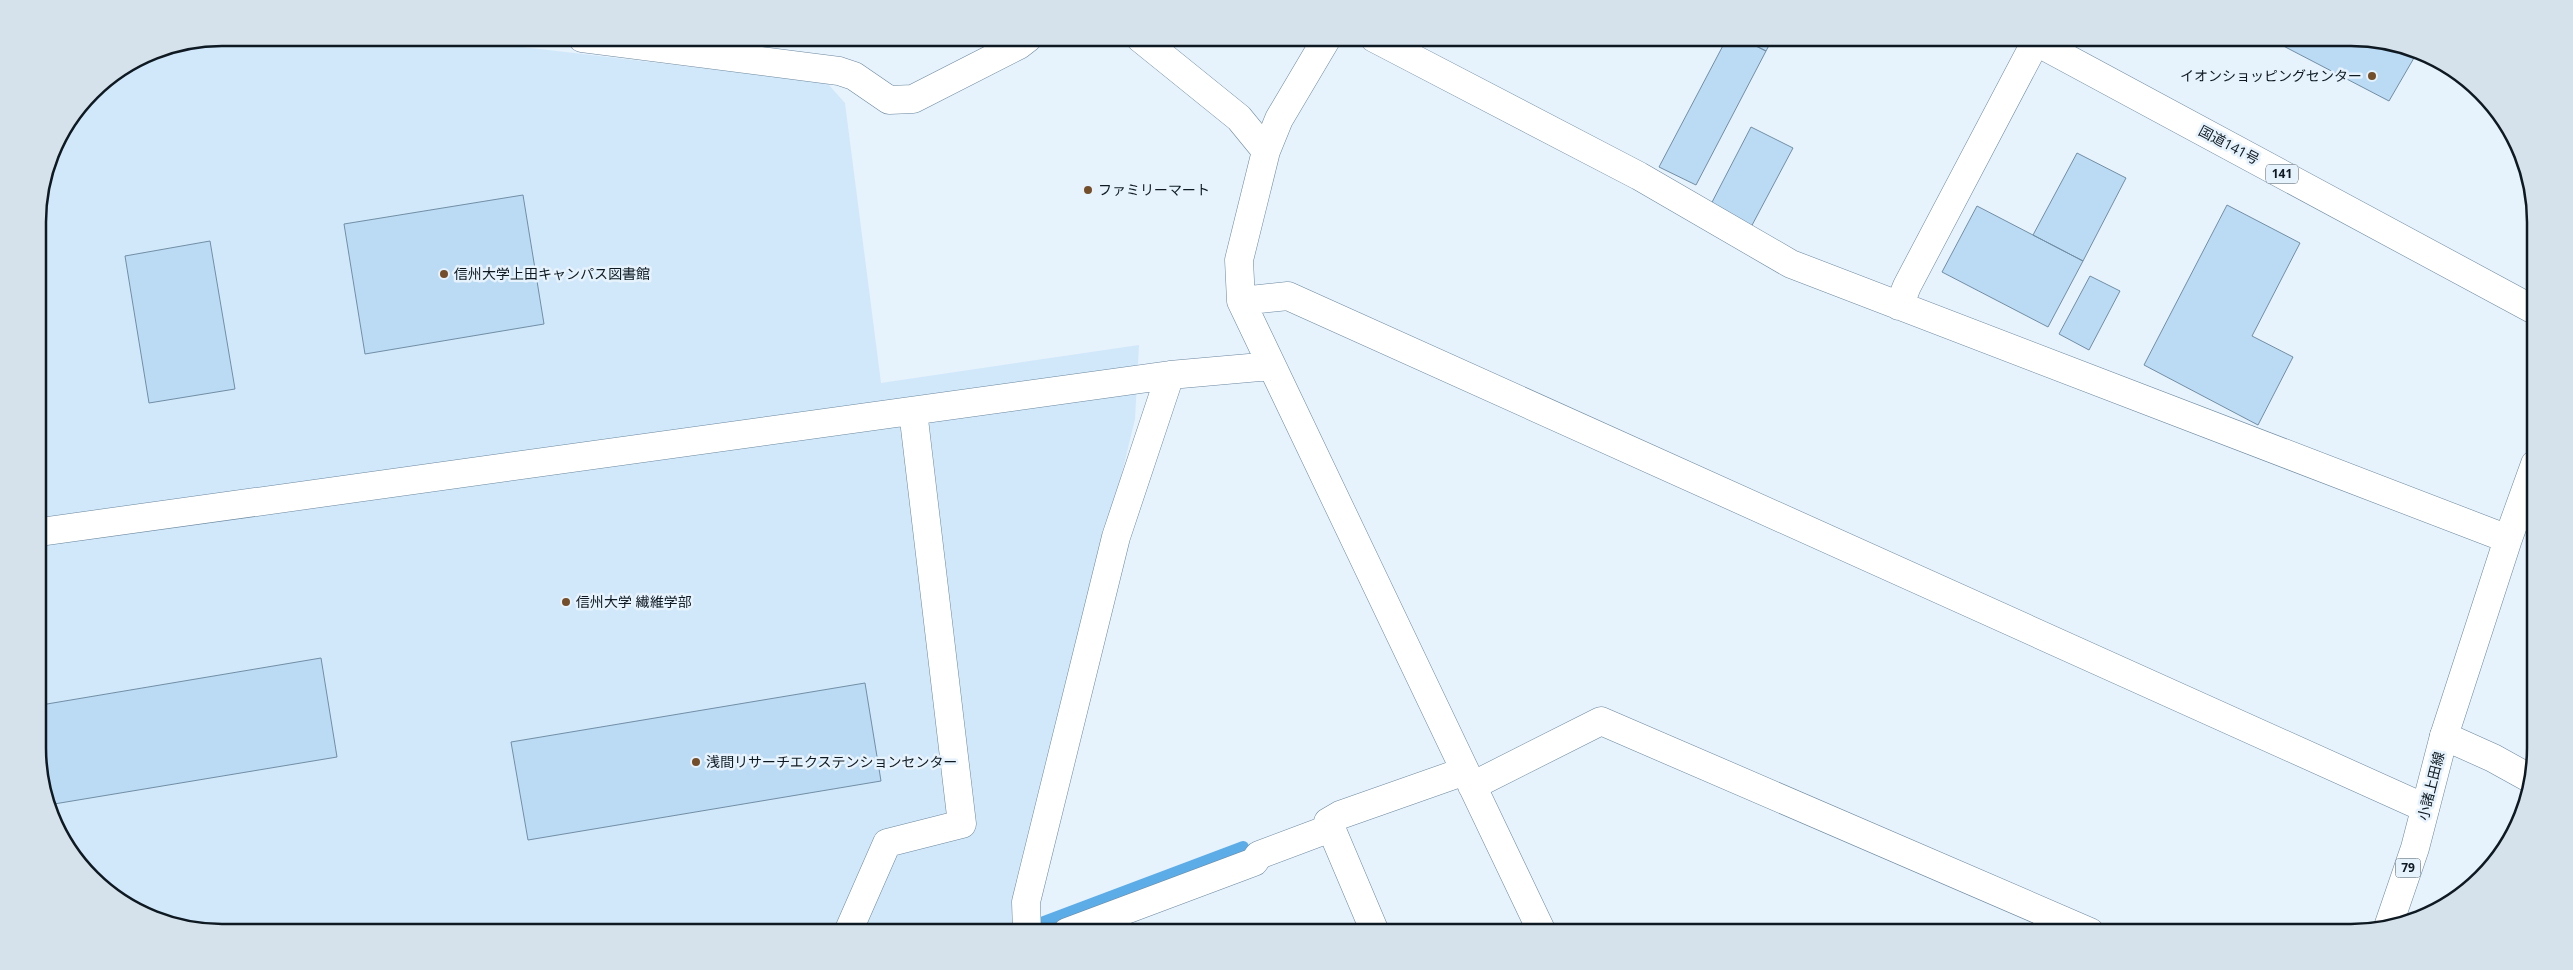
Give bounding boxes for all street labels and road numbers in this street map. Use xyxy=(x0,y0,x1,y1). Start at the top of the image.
street label: 国道141号 xyxy=(2196,121,2263,168)
road number: 141 xyxy=(2266,164,2298,183)
street label: 小諸上田線 xyxy=(2413,750,2448,822)
road number: 79 xyxy=(2396,858,2420,878)

